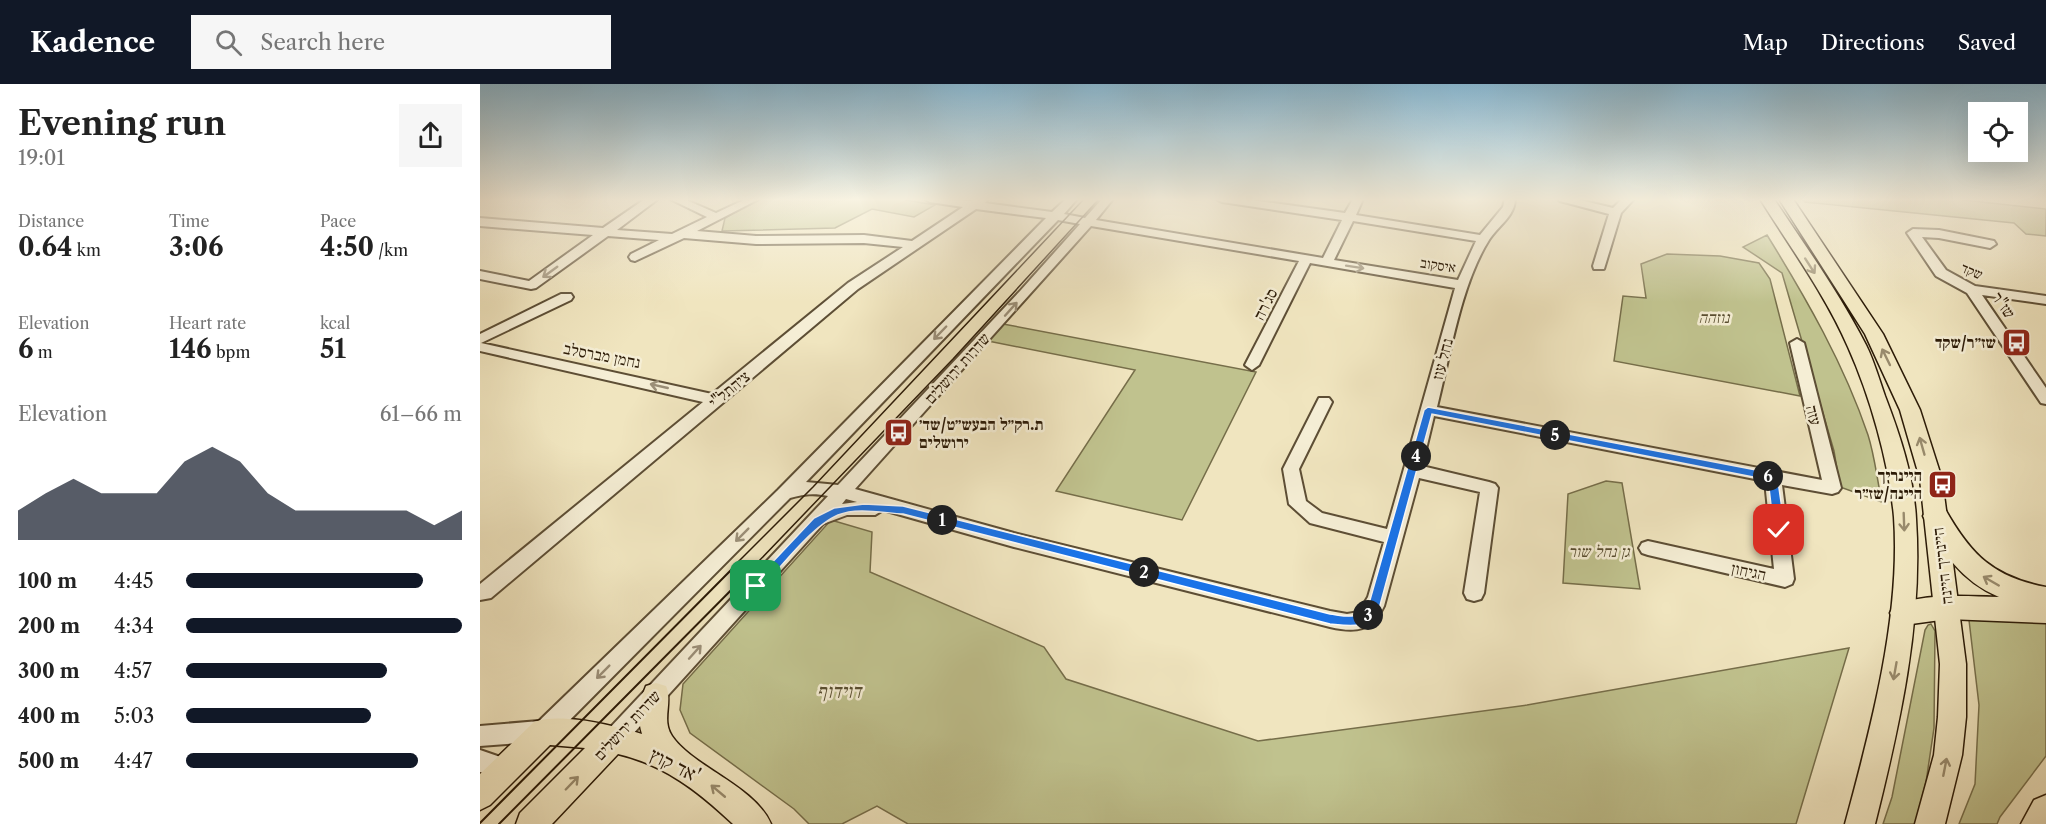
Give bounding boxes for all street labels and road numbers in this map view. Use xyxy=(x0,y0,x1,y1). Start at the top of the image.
street label: איסקוב xyxy=(1419,253,1457,277)
street label: שקד xyxy=(1958,259,1986,284)
street label: סג'רה xyxy=(1249,285,1281,323)
street label: שז"ר xyxy=(1988,288,2020,322)
street label: שדרות ירושלים xyxy=(920,328,994,408)
street label: נחל עוז xyxy=(1427,336,1457,382)
street label: נחמן מברסלב xyxy=(562,338,642,372)
street label: ציהתל"י xyxy=(704,366,754,412)
street label: עזה xyxy=(1802,403,1826,428)
street label: היינריך היינה xyxy=(1927,526,1957,606)
street label: הגיחון xyxy=(1730,558,1768,584)
street label: שדרות ירושלים xyxy=(589,686,665,764)
street label: אד קוץ' xyxy=(646,742,704,788)

